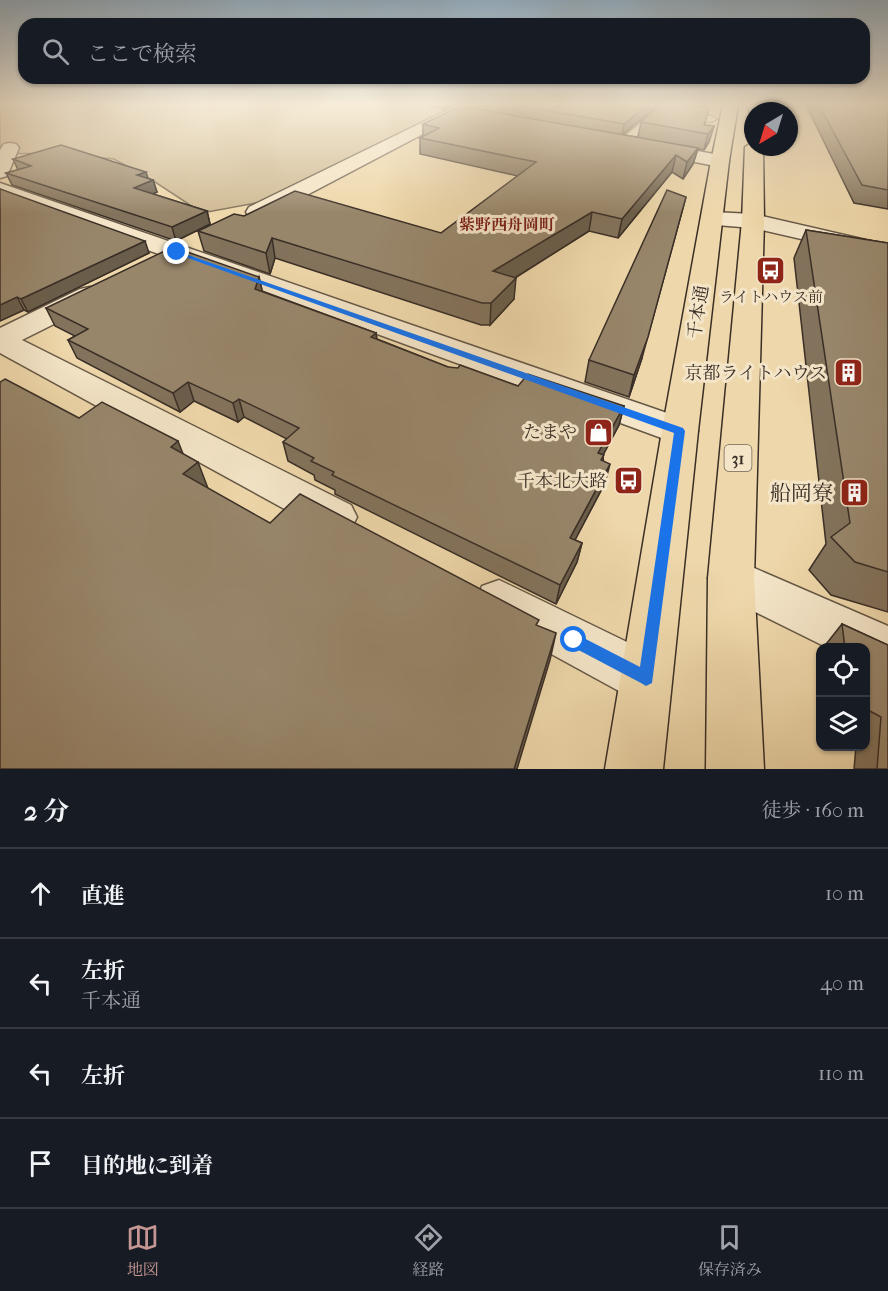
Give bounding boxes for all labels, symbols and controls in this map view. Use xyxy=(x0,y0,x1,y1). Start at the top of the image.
search box xyxy=(18,18,870,84)
icon: search xyxy=(39,35,72,68)
text: ここで検索 xyxy=(87,41,197,67)
north arrow xyxy=(744,102,798,156)
district label: 紫野西舟岡町 xyxy=(459,215,555,234)
route end xyxy=(163,238,189,264)
bus stop icon: ライトハウス前 xyxy=(755,254,787,286)
street label: 千本通 xyxy=(684,284,713,340)
place label: ライトハウス前 xyxy=(719,288,823,306)
building icon: 京都ライトハウス xyxy=(832,357,864,389)
place label: 京都ライトハウス xyxy=(684,363,827,384)
shop icon: たまや xyxy=(582,416,614,448)
place label: たまや xyxy=(523,422,577,443)
road number: 31 xyxy=(724,445,752,471)
bus stop icon: 千本北大路 xyxy=(612,465,644,497)
place label: 千本北大路 xyxy=(517,471,607,492)
building icon: 船岡寮 xyxy=(838,477,870,509)
place label: 船岡寮 xyxy=(770,481,833,505)
route start xyxy=(560,626,586,652)
map controls xyxy=(816,643,870,751)
button: locate xyxy=(816,643,870,697)
button: layers xyxy=(816,697,870,751)
text: 2 分 xyxy=(24,796,69,827)
text: 徒歩 · 160 m xyxy=(762,799,864,822)
icon: ahead xyxy=(24,877,57,910)
text: 10 m xyxy=(825,882,864,905)
text: 直進 xyxy=(81,883,125,909)
text: 左折 xyxy=(81,958,125,984)
icon: left xyxy=(24,967,57,1000)
text: 40 m xyxy=(820,972,864,995)
text: 千本通 xyxy=(81,989,141,1012)
icon: left xyxy=(24,1057,57,1090)
text: 110 m xyxy=(818,1062,864,1085)
text: 左折 xyxy=(81,1063,125,1089)
icon: arrive xyxy=(24,1147,57,1180)
text: 目的地に到着 xyxy=(81,1153,213,1179)
tab: 地図 xyxy=(126,1221,159,1280)
tab: 経路 xyxy=(412,1221,445,1280)
tab: 保存済み xyxy=(698,1221,762,1280)

